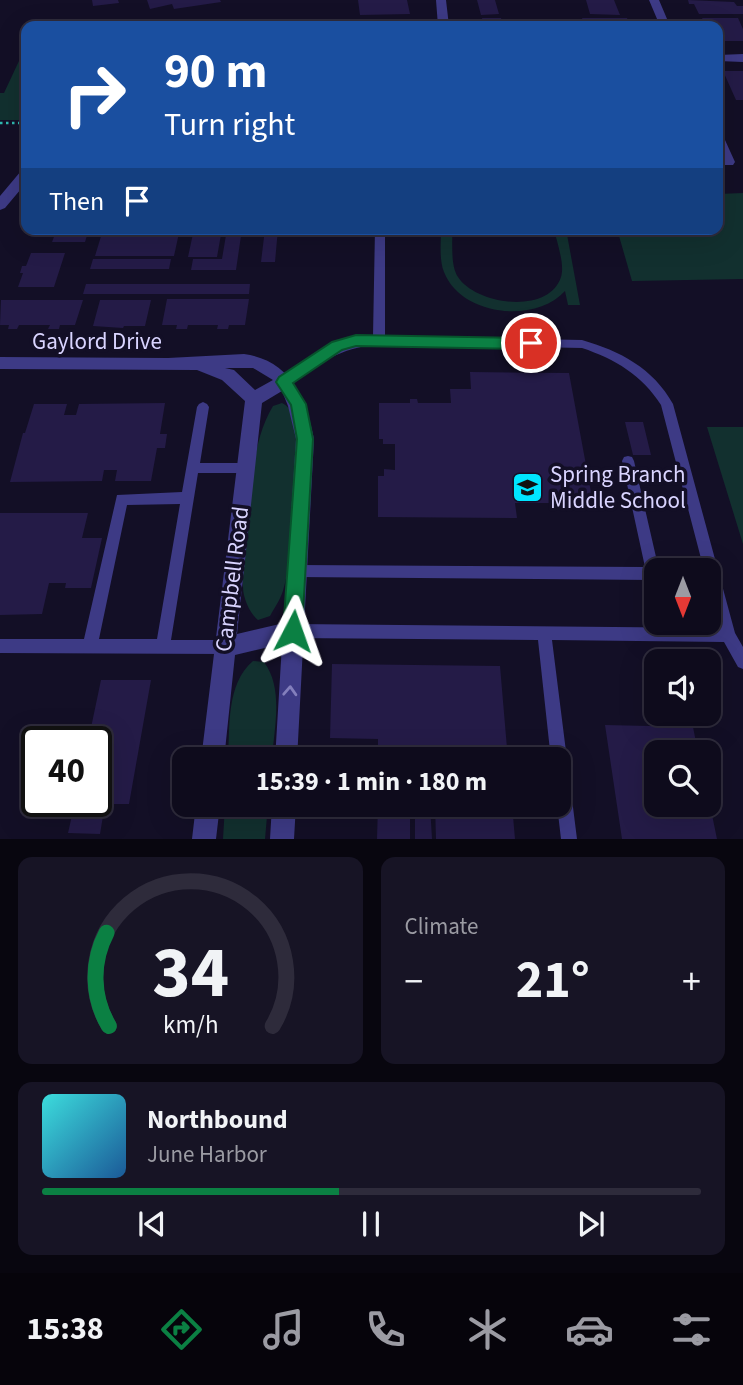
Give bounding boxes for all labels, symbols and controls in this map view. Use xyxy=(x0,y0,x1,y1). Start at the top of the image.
text: 90 m xyxy=(164,37,268,107)
icon: right xyxy=(49,49,140,140)
text: Turn right xyxy=(164,102,295,148)
icon: arrive xyxy=(118,182,156,220)
text: Then xyxy=(49,183,104,220)
pin xyxy=(501,313,561,373)
icon: arrive xyxy=(512,324,550,362)
street label: Gaylord Drive xyxy=(32,325,162,358)
place label: Spring Branch Middle School xyxy=(550,458,686,517)
school or university icon: Spring Branch Middle School xyxy=(510,470,544,504)
street label: Campbell Road xyxy=(207,504,257,654)
north arrow xyxy=(644,558,721,635)
map controls xyxy=(644,558,721,817)
position arrow xyxy=(256,594,330,668)
button: sound xyxy=(644,649,721,726)
one-way arrow xyxy=(282,686,297,697)
speed limit sign: 40 xyxy=(21,726,112,817)
button: search xyxy=(644,740,721,817)
text: 15:39 · 1 min · 180 m xyxy=(256,763,487,800)
text: Climate xyxy=(405,910,478,943)
text: 34 xyxy=(152,922,229,1026)
text: 21° xyxy=(516,944,590,1018)
text: − xyxy=(405,955,423,1009)
text: + xyxy=(682,955,701,1009)
text: km/h xyxy=(163,1007,218,1043)
text: Northbound xyxy=(147,1101,288,1138)
text: June Harbor xyxy=(147,1138,267,1171)
icon: previous xyxy=(133,1205,171,1243)
icon: pause xyxy=(352,1205,390,1243)
icon: next xyxy=(572,1205,610,1243)
icon: directions xyxy=(157,1305,206,1354)
icon: music xyxy=(259,1305,308,1354)
icon: phone xyxy=(361,1305,410,1354)
icon: climate xyxy=(463,1305,512,1354)
icon: car xyxy=(565,1305,614,1354)
icon: filters xyxy=(667,1305,716,1354)
text: 15:38 xyxy=(27,1306,104,1352)

